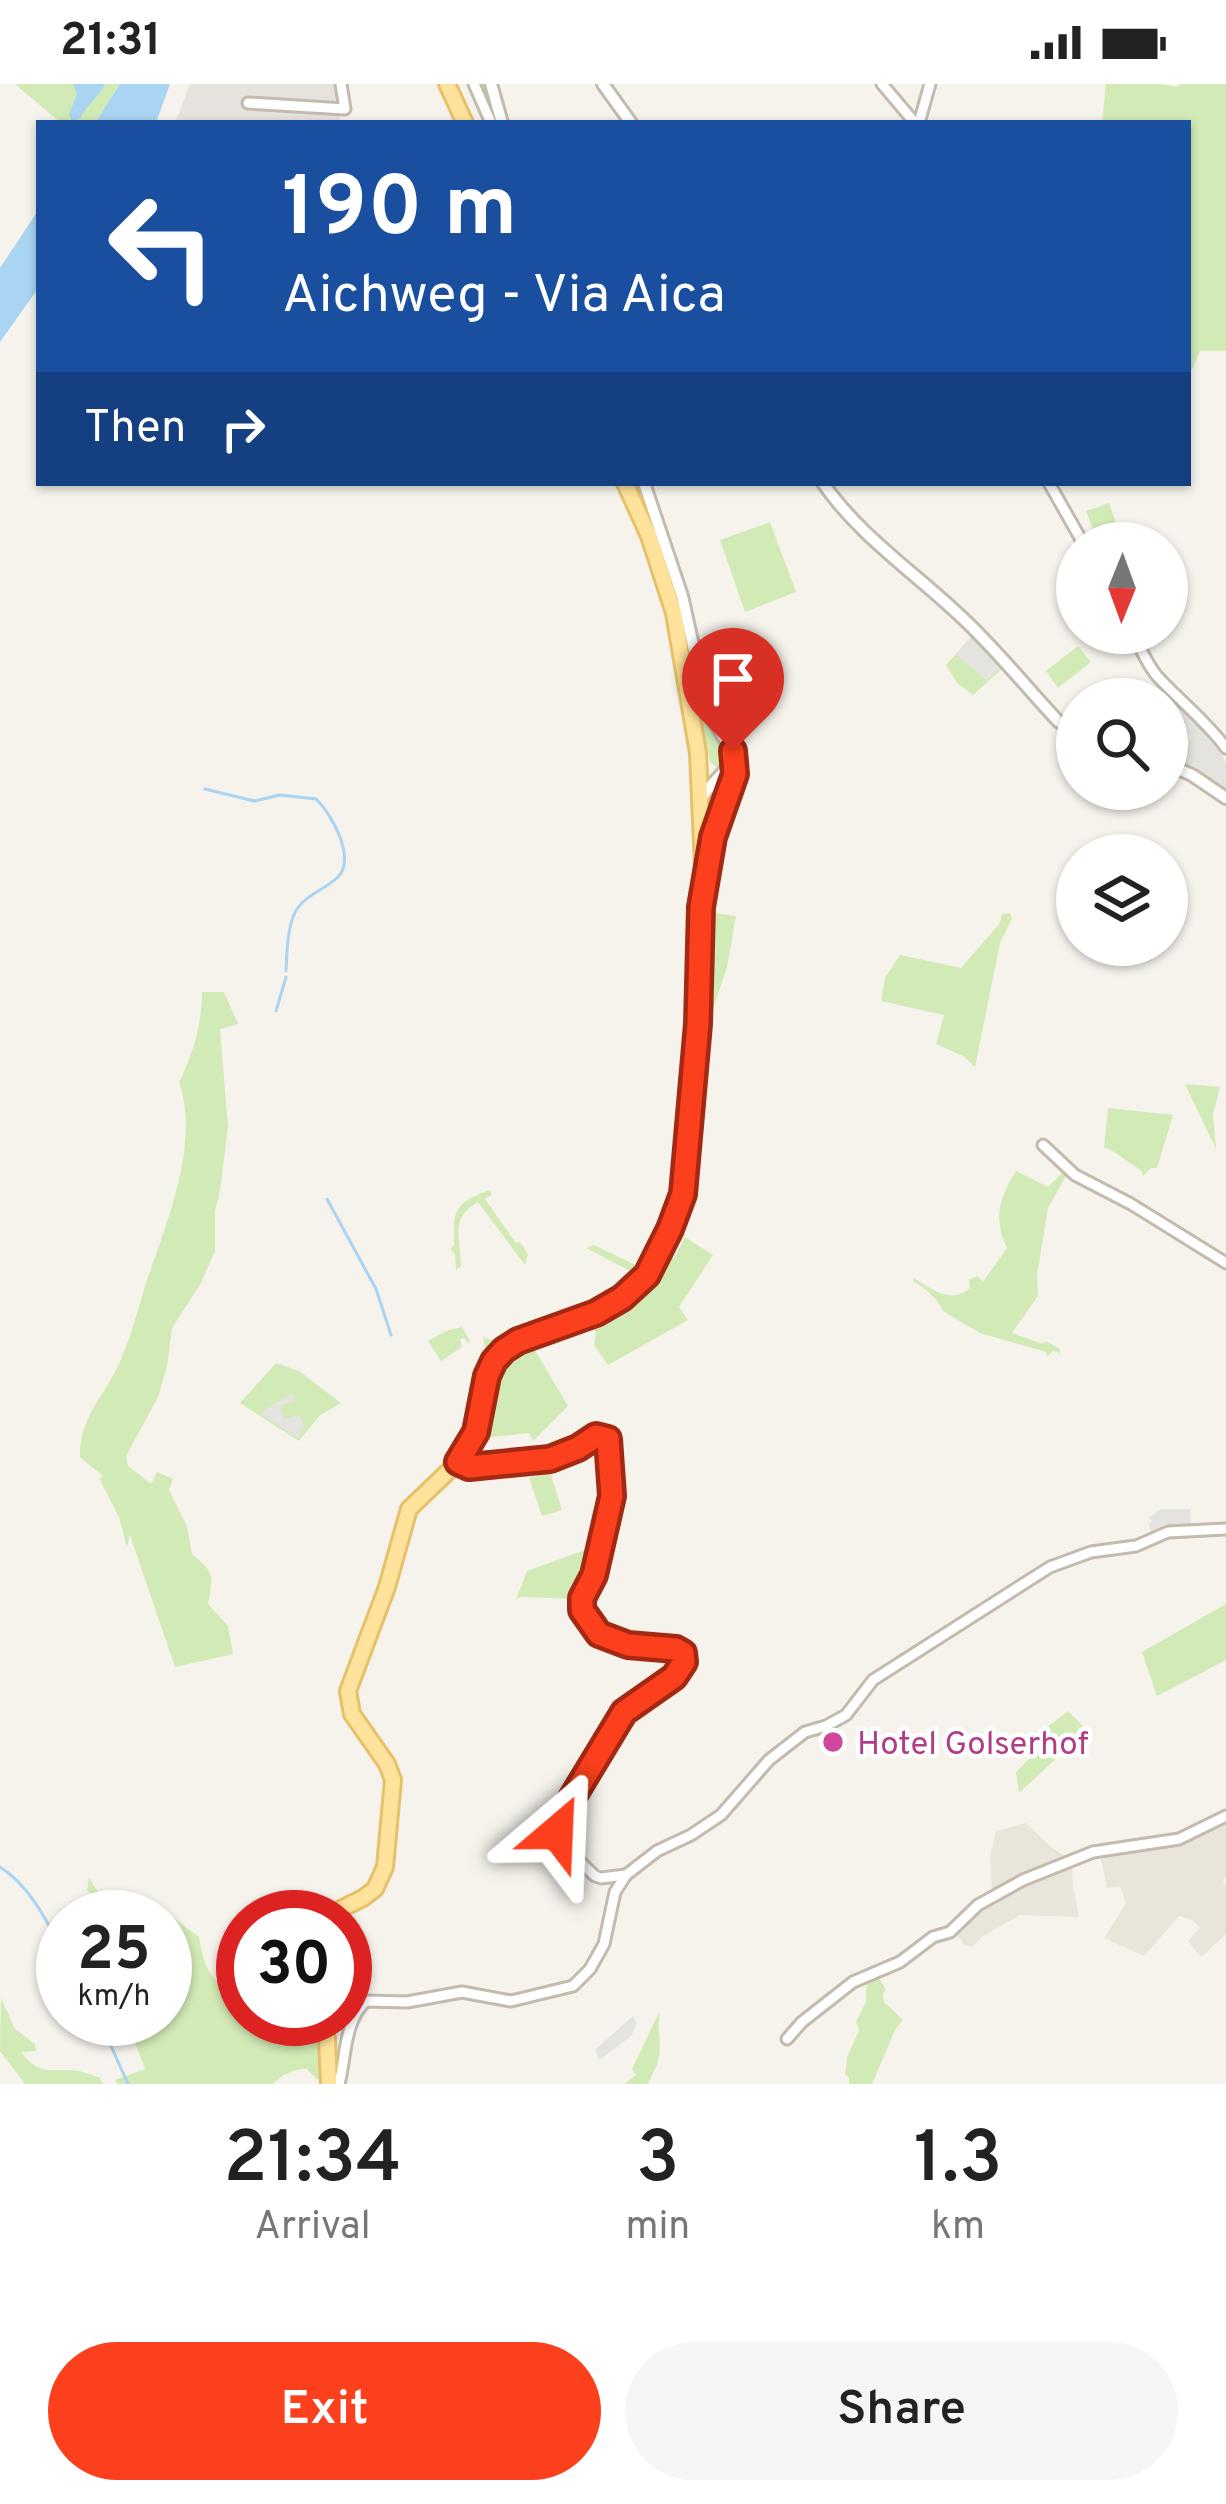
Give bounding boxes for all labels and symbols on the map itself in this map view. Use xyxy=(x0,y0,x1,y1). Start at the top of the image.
north arrow xyxy=(1056,522,1188,654)
pin xyxy=(682,628,784,751)
place label: Hotel Golserhof xyxy=(857,1725,1088,1767)
marker: Hotel Golserhof xyxy=(820,1729,846,1755)
position arrow xyxy=(494,1769,620,1895)
speed limit sign: 30 xyxy=(216,1890,372,2046)

